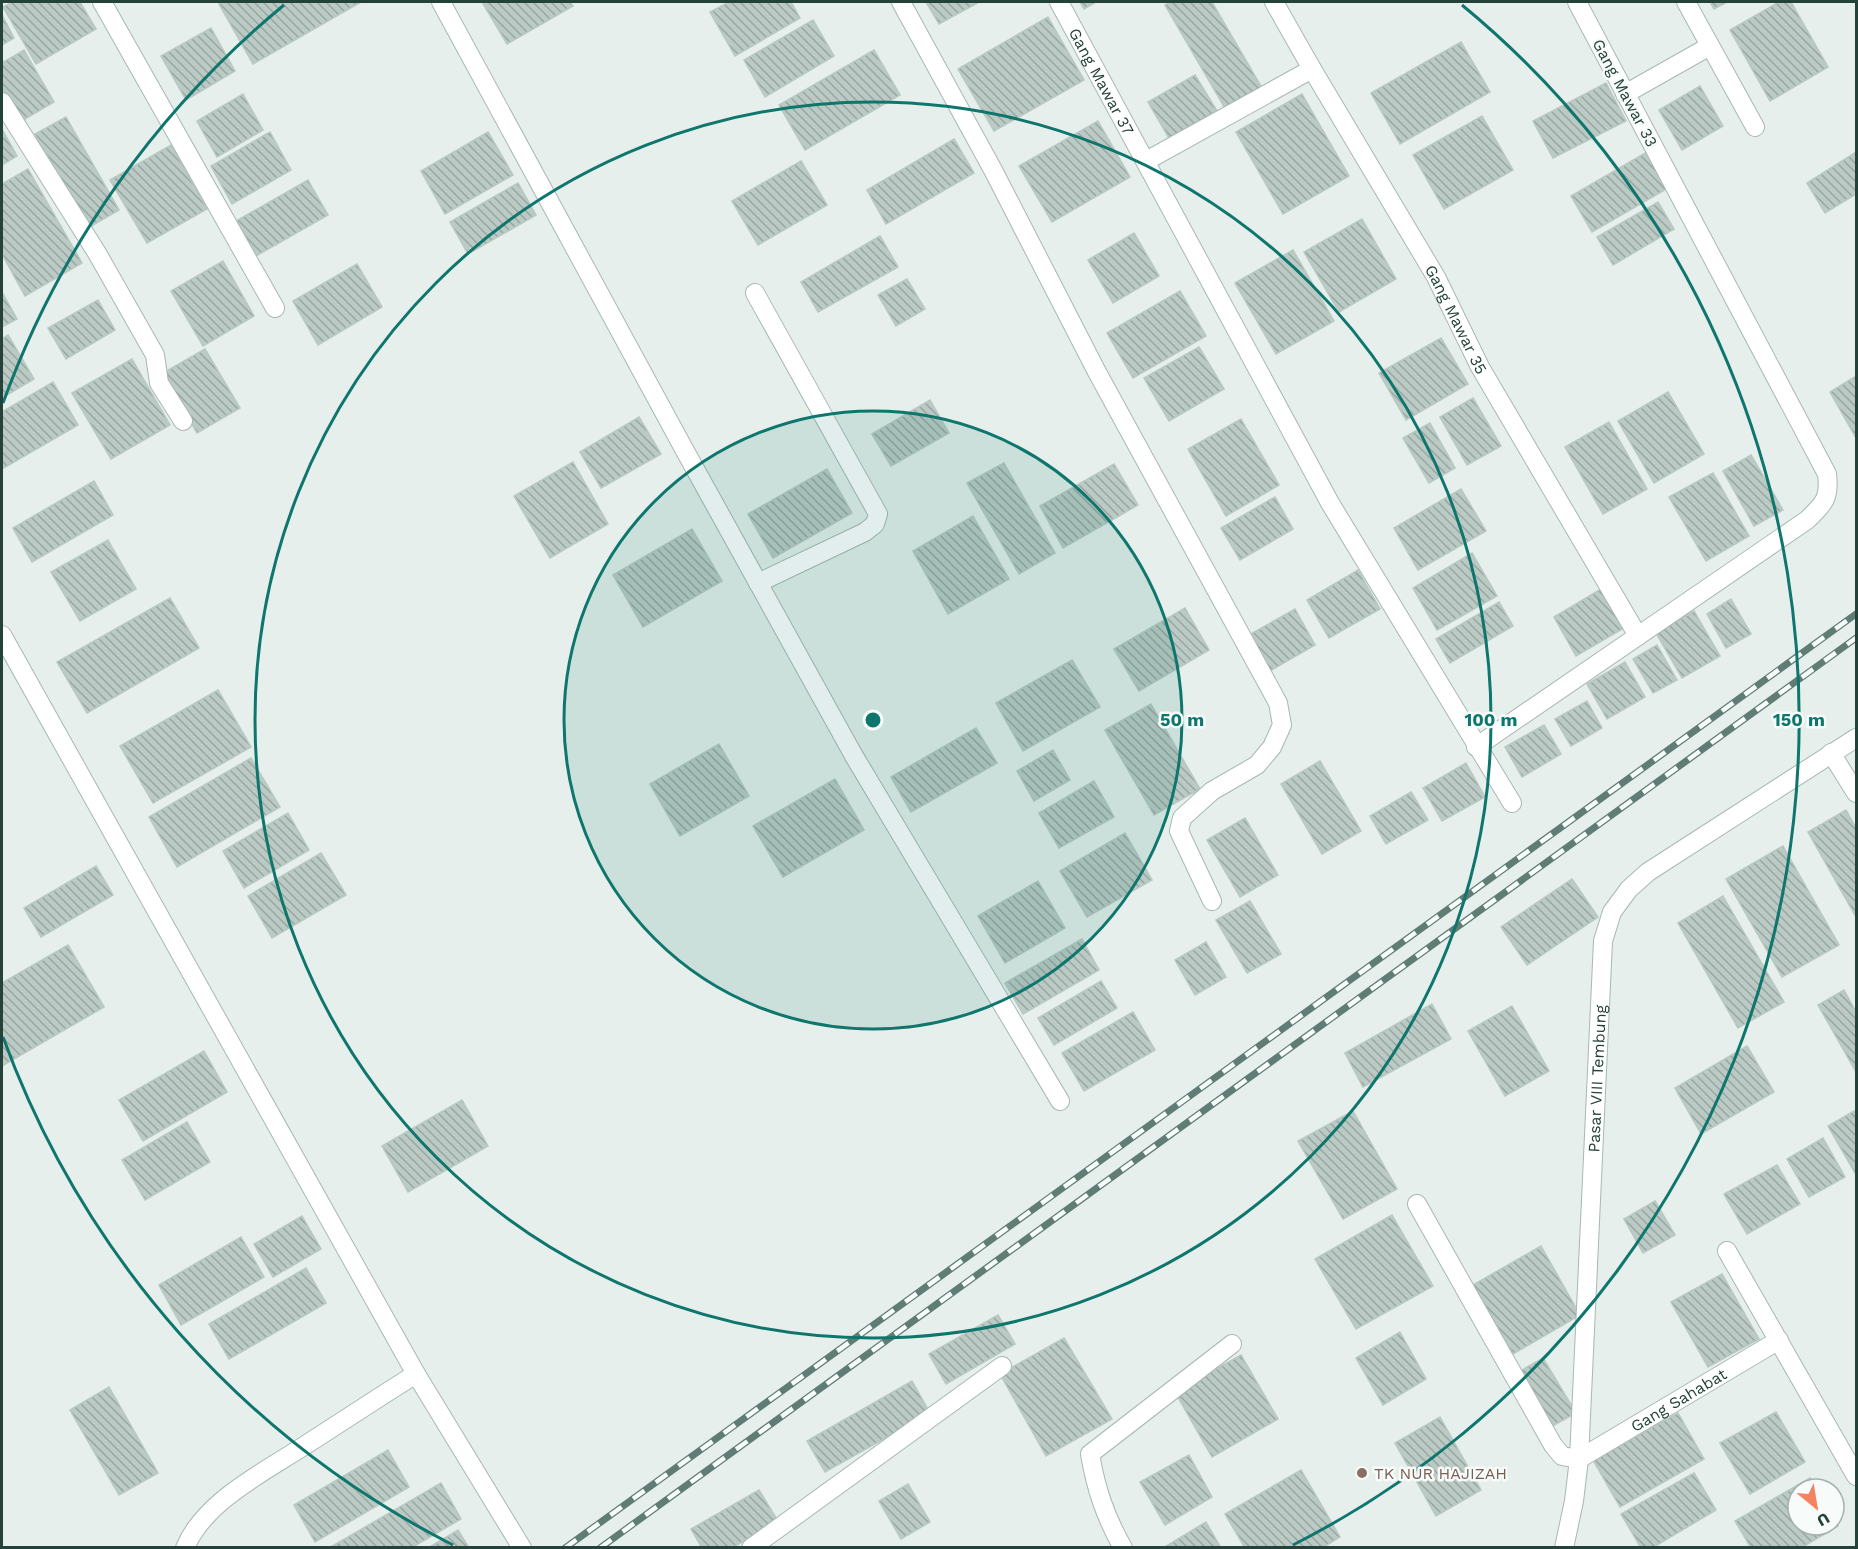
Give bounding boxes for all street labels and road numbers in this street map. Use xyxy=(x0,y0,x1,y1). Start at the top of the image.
street label: Gang Mawar 37 xyxy=(1065,24,1138,138)
street label: Gang Mawar 33 xyxy=(1589,36,1661,150)
street label: Gang Mawar 35 xyxy=(1421,261,1491,377)
street label: Pasar VIII Tembung xyxy=(1584,1004,1610,1153)
street label: Gang Sahabat xyxy=(1627,1364,1730,1436)

